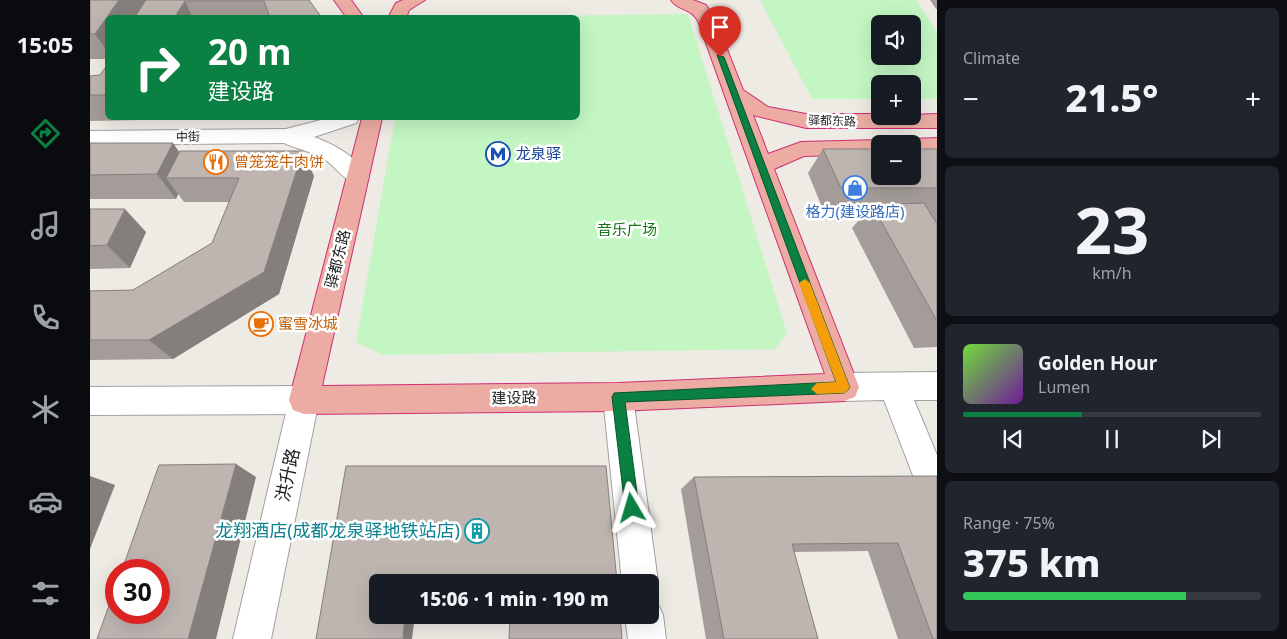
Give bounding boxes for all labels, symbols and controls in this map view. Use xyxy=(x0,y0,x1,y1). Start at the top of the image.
pin xyxy=(699,6,741,57)
icon: arrive xyxy=(706,13,734,41)
map controls xyxy=(871,15,921,185)
button: sound xyxy=(871,15,921,65)
text: 20 m xyxy=(208,28,291,75)
text: 15:05 xyxy=(17,29,73,59)
icon: right xyxy=(125,35,190,100)
text: Climate xyxy=(963,47,1020,69)
text: 21.5° xyxy=(1066,71,1158,123)
text: 建设路 xyxy=(208,75,274,105)
button: + xyxy=(871,75,921,125)
text: − xyxy=(963,79,979,117)
text: + xyxy=(1245,79,1261,117)
street label: 驿都东路 xyxy=(808,111,856,130)
icon: directions xyxy=(28,116,63,151)
street label: 中街 xyxy=(176,128,200,145)
button: − xyxy=(871,135,921,185)
metro station icon: 龙泉驿 xyxy=(485,141,511,167)
place label: 龙泉驿 xyxy=(516,143,561,163)
restaurant icon: 曾笼笼牛肉饼 xyxy=(203,149,229,175)
place label: 曾笼笼牛肉饼 xyxy=(234,151,324,171)
shop icon: 格力(建设路店) xyxy=(842,175,868,201)
text: 23 xyxy=(1075,185,1149,273)
place label: 格力(建设路店) xyxy=(805,201,905,221)
icon: music xyxy=(28,208,63,243)
park label: 音乐广场 xyxy=(597,219,657,239)
street label: 驿都东路 xyxy=(320,227,354,290)
text: km/h xyxy=(1092,262,1132,284)
icon: phone xyxy=(28,300,63,335)
cafe icon: 蜜雪冰城 xyxy=(248,311,274,337)
place label: 蜜雪冰城 xyxy=(278,313,338,333)
text: Golden Hour xyxy=(1038,350,1157,376)
text: Lumen xyxy=(1038,376,1090,398)
street label: 建设路 xyxy=(491,387,537,407)
icon: climate xyxy=(28,392,63,427)
icon: previous xyxy=(999,425,1027,453)
icon: pause xyxy=(1098,425,1126,453)
icon: next xyxy=(1197,425,1225,453)
street label: 洪升路 xyxy=(270,446,304,504)
position arrow xyxy=(605,481,657,533)
icon: car xyxy=(28,484,63,519)
text: Range · 75% xyxy=(963,512,1055,534)
place label: 龙翔酒店(成都龙泉驿地铁站店) xyxy=(215,518,460,542)
building icon: 龙翔酒店(成都龙泉驿地铁站店) xyxy=(464,518,490,544)
text: 375 km xyxy=(963,536,1101,588)
speed limit sign: 30 xyxy=(105,559,170,624)
icon: filters xyxy=(28,576,63,611)
text: 15:06 · 1 min · 190 m xyxy=(419,586,609,612)

